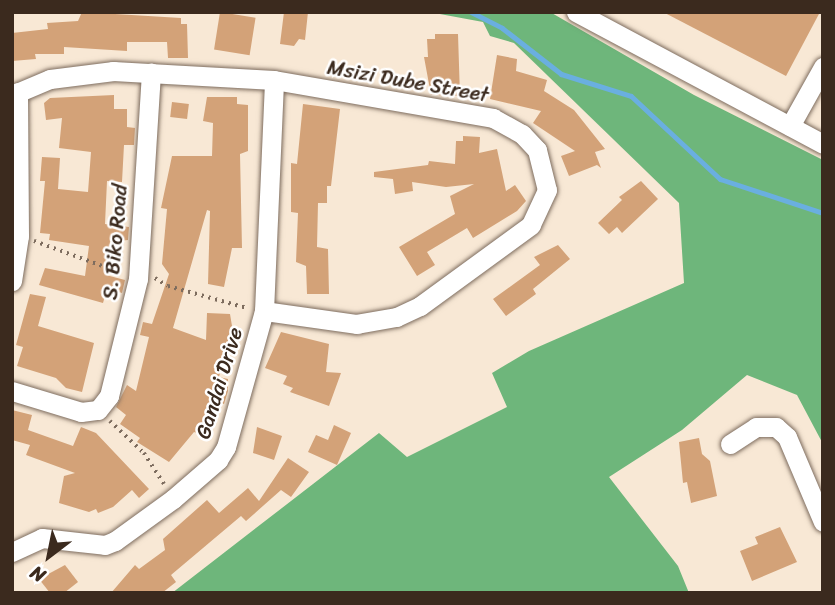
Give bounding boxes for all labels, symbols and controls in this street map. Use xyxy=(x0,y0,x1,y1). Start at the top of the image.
street label: Msizi Dube Street xyxy=(324,54,492,108)
street label: S. Biko Road xyxy=(97,183,133,301)
street label: Gandai Drive xyxy=(190,324,248,442)
north arrow xyxy=(14,521,84,591)
text: N xyxy=(23,557,52,592)

